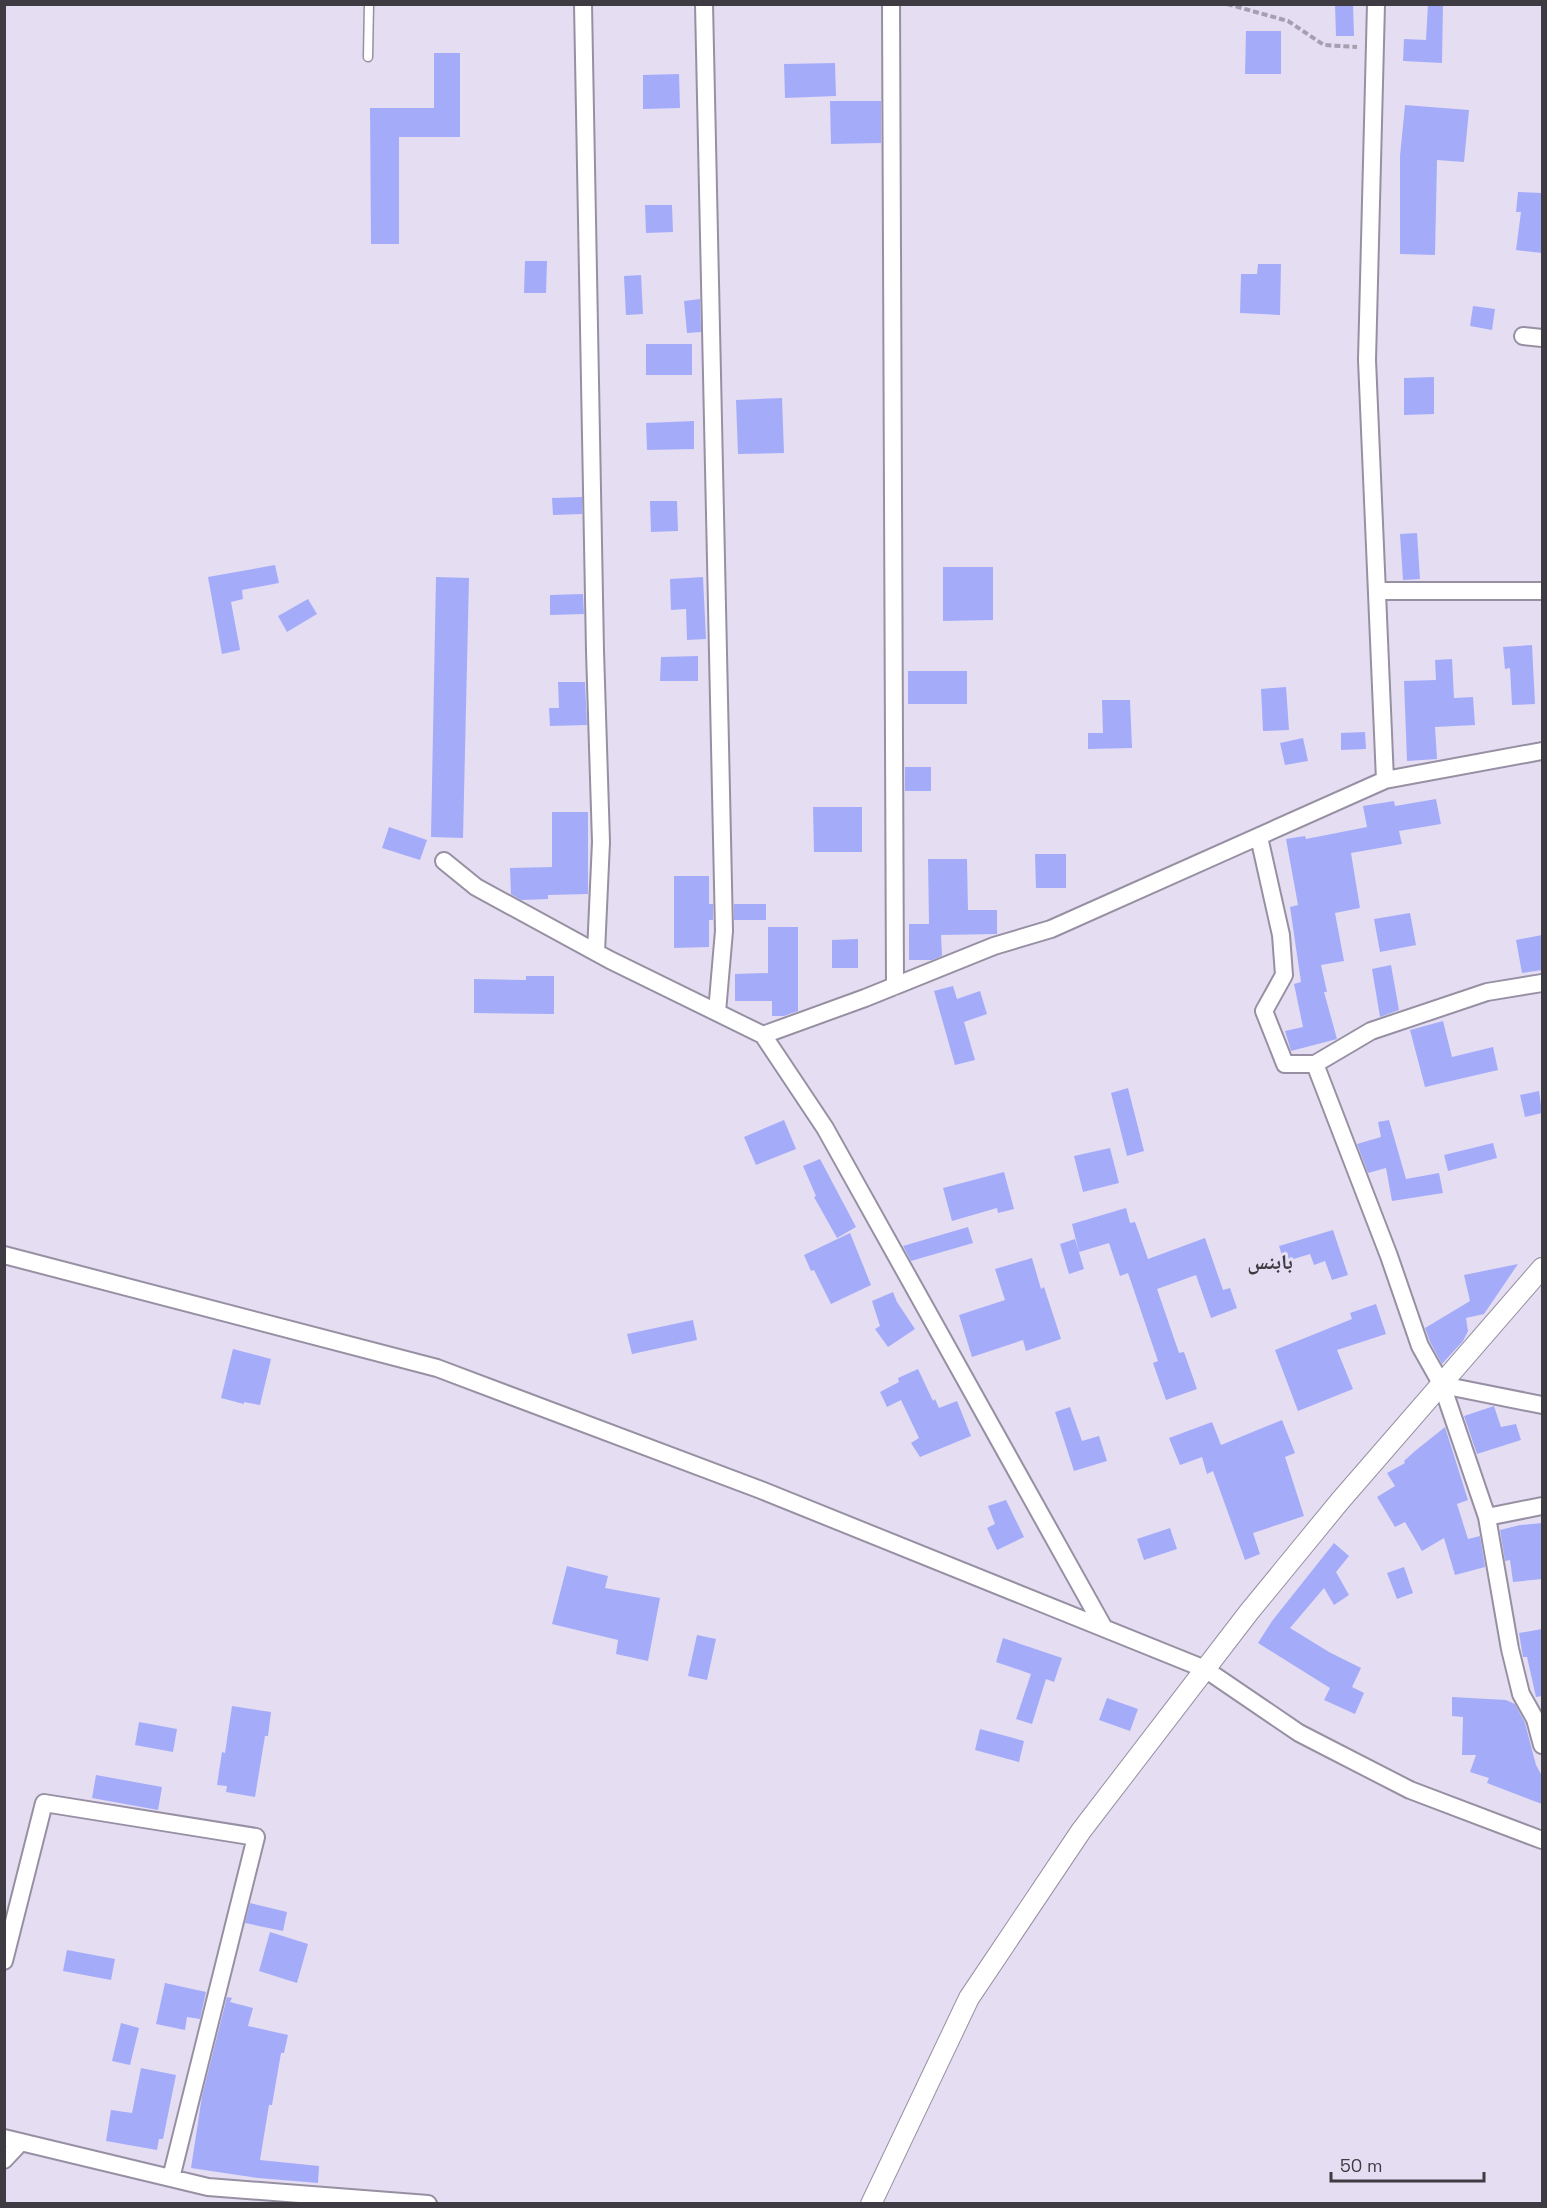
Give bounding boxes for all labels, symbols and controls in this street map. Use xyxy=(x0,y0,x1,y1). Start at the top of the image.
district label: بابنس xyxy=(1247,1248,1293,1275)
scale bar xyxy=(1331,2145,1484,2183)
text: 50 m xyxy=(1340,2154,1382,2177)

